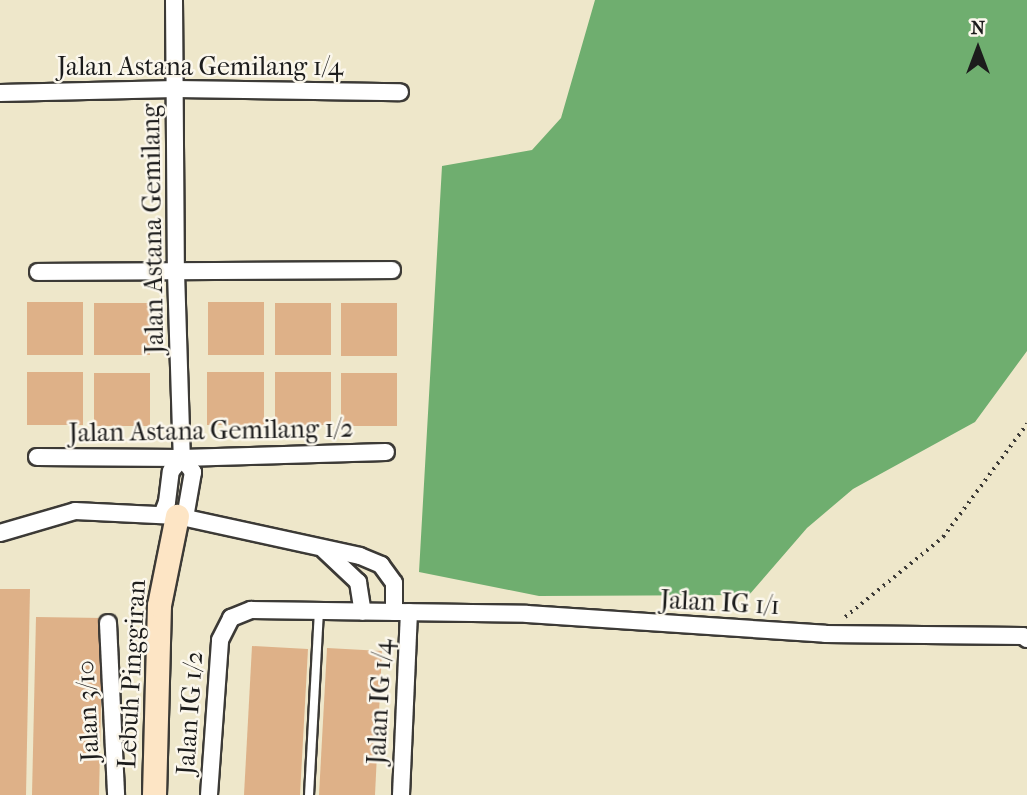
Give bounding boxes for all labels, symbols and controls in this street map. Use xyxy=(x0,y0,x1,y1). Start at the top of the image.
north arrow xyxy=(943,14,1013,84)
text: N xyxy=(971,17,985,39)
street label: Jalan Astana Gemilang 1/4 xyxy=(57,51,343,83)
street label: Jalan Astana Gemilang xyxy=(135,104,171,354)
street label: Jalan Astana Gemilang 1/2 xyxy=(68,413,354,449)
street label: Lebuh Pinggiran xyxy=(111,579,153,769)
street label: Jalan IG 1/1 xyxy=(659,584,781,622)
street label: Jalan IG 1/4 xyxy=(361,639,399,765)
street label: Jalan IG 1/2 xyxy=(170,650,210,776)
street label: Jalan 3/10 xyxy=(70,659,106,763)

